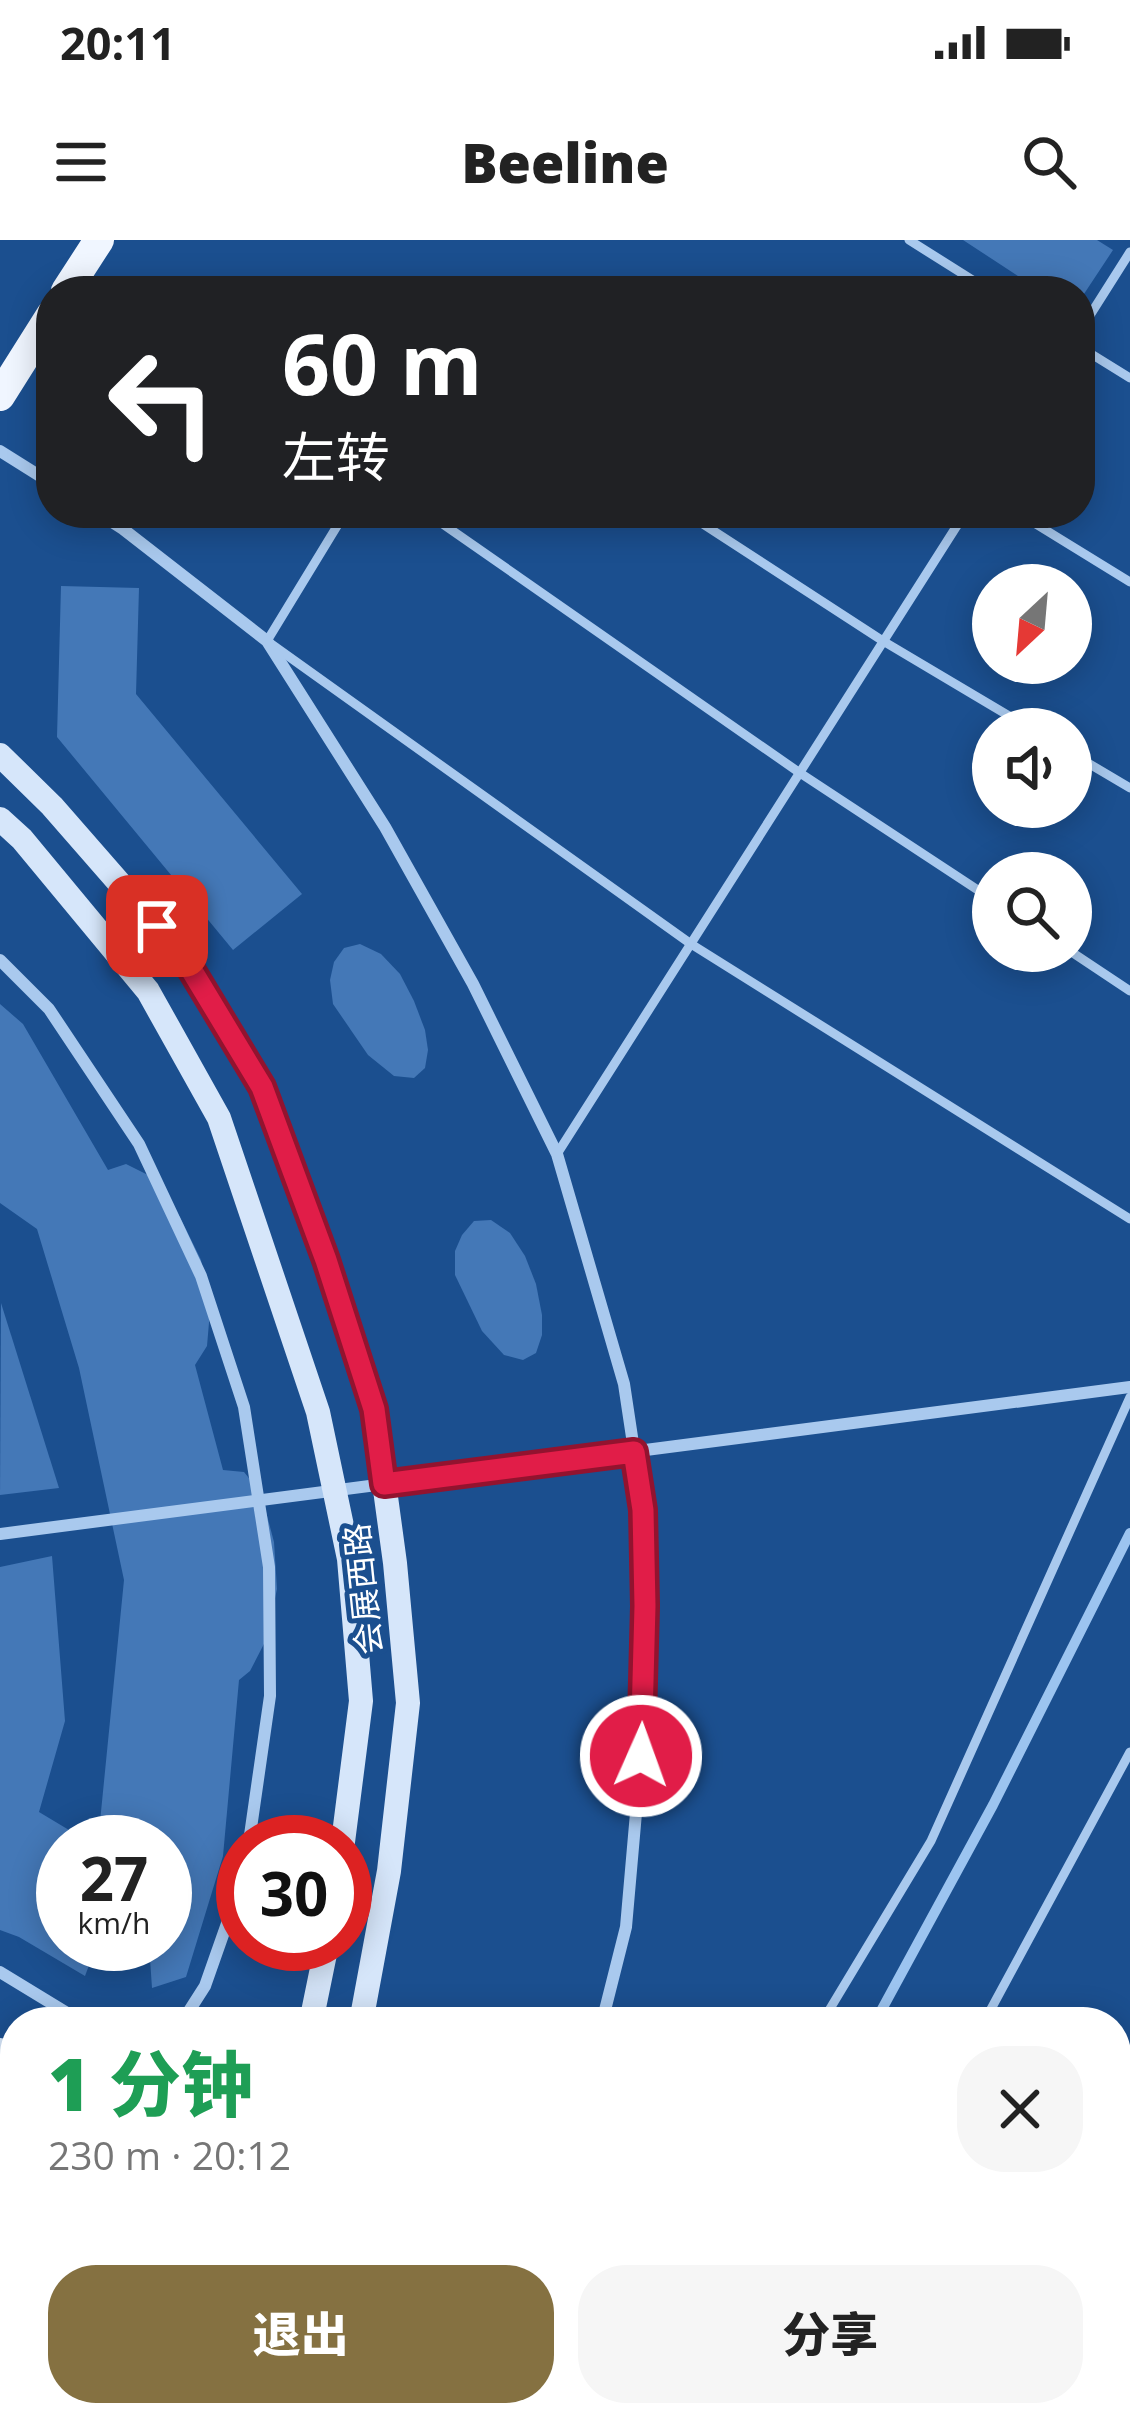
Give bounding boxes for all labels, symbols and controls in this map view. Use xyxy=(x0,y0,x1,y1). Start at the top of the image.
text: 20:11 xyxy=(60,12,176,73)
text: Beeline xyxy=(461,125,669,199)
icon: menu xyxy=(48,129,114,195)
icon: search xyxy=(1016,129,1082,195)
text: 60 m xyxy=(282,305,482,420)
icon: left xyxy=(84,324,240,480)
text: 左转 xyxy=(282,419,390,493)
north arrow xyxy=(972,564,1092,684)
map controls xyxy=(972,564,1092,972)
button: sound xyxy=(972,708,1092,828)
button: search xyxy=(972,852,1092,972)
pin xyxy=(106,875,208,977)
icon: arrive xyxy=(124,893,190,959)
street label: 会展西路 xyxy=(333,1521,392,1657)
position arrow xyxy=(578,1693,704,1819)
speed limit sign: 30 xyxy=(216,1815,372,1971)
text: 27 xyxy=(80,1837,148,1919)
text: km/h xyxy=(78,1902,150,1943)
text: 1 分钟 xyxy=(48,2034,253,2132)
button: close xyxy=(957,2046,1083,2172)
text: 230 m · 20:12 xyxy=(48,2128,291,2181)
button: 退出 xyxy=(48,2265,554,2403)
button: 分享 xyxy=(578,2265,1083,2403)

